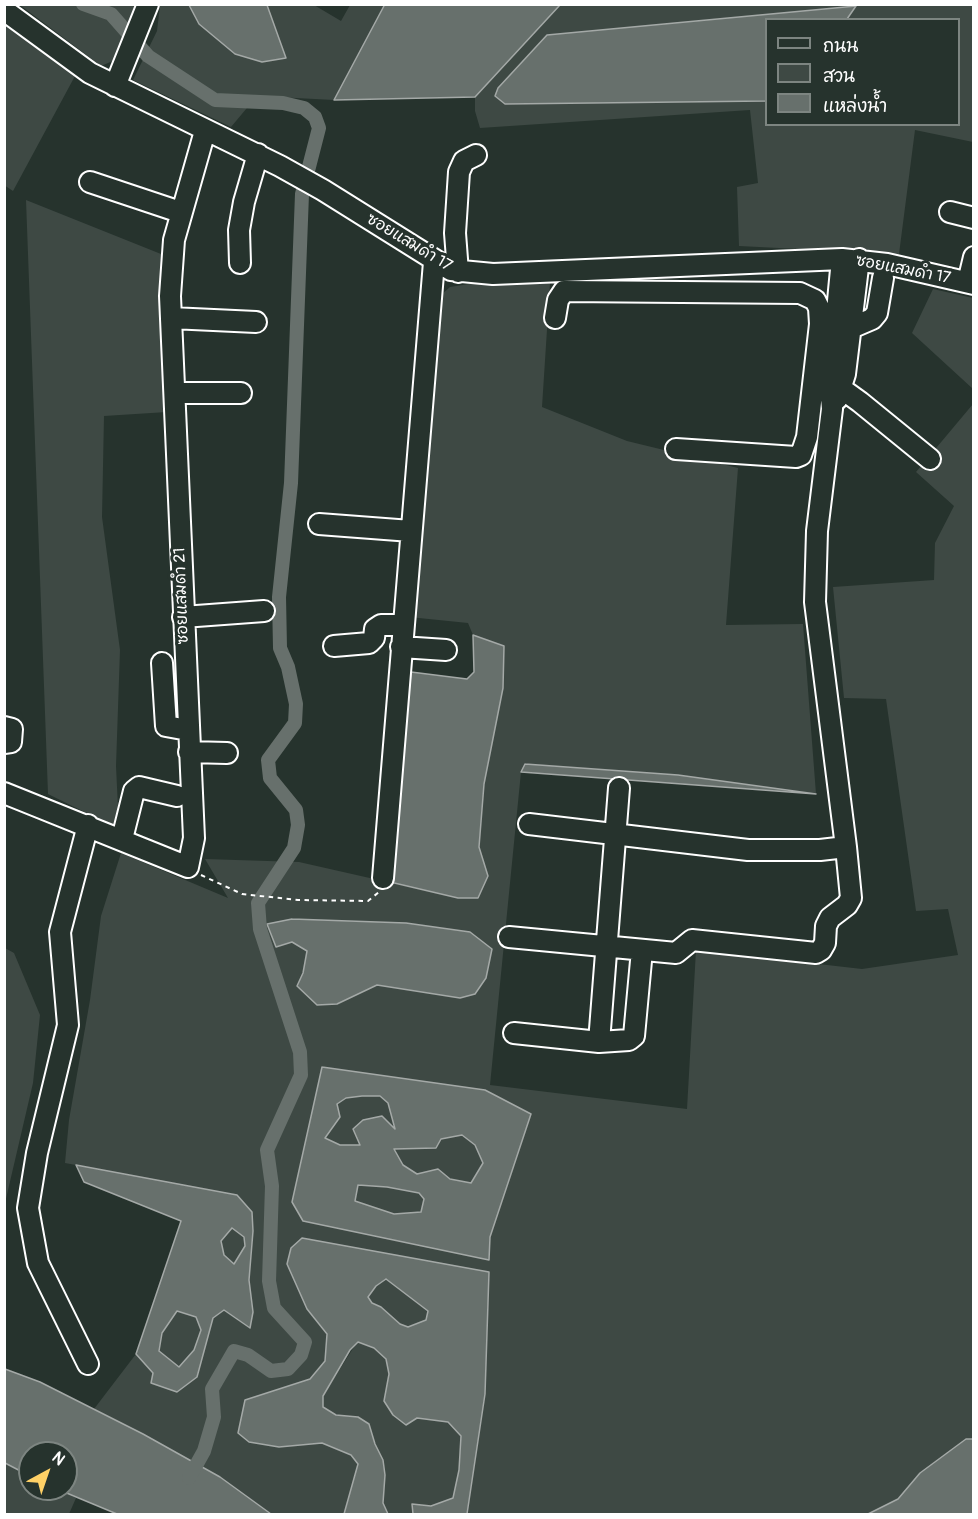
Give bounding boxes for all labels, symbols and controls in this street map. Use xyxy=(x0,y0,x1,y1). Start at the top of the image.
legend xyxy=(765,18,960,126)
text: ถนน xyxy=(823,35,858,58)
text: สวน xyxy=(823,65,855,88)
text: แหล่งน้ำ xyxy=(823,95,887,118)
street label: ซอยแสมดำ 17 xyxy=(363,210,455,276)
street label: ซอยแสมดำ 17 xyxy=(854,251,952,289)
street label: ซอยแสมดำ 21 xyxy=(171,547,193,645)
north arrow xyxy=(18,1441,78,1501)
text: N xyxy=(48,1448,69,1470)

